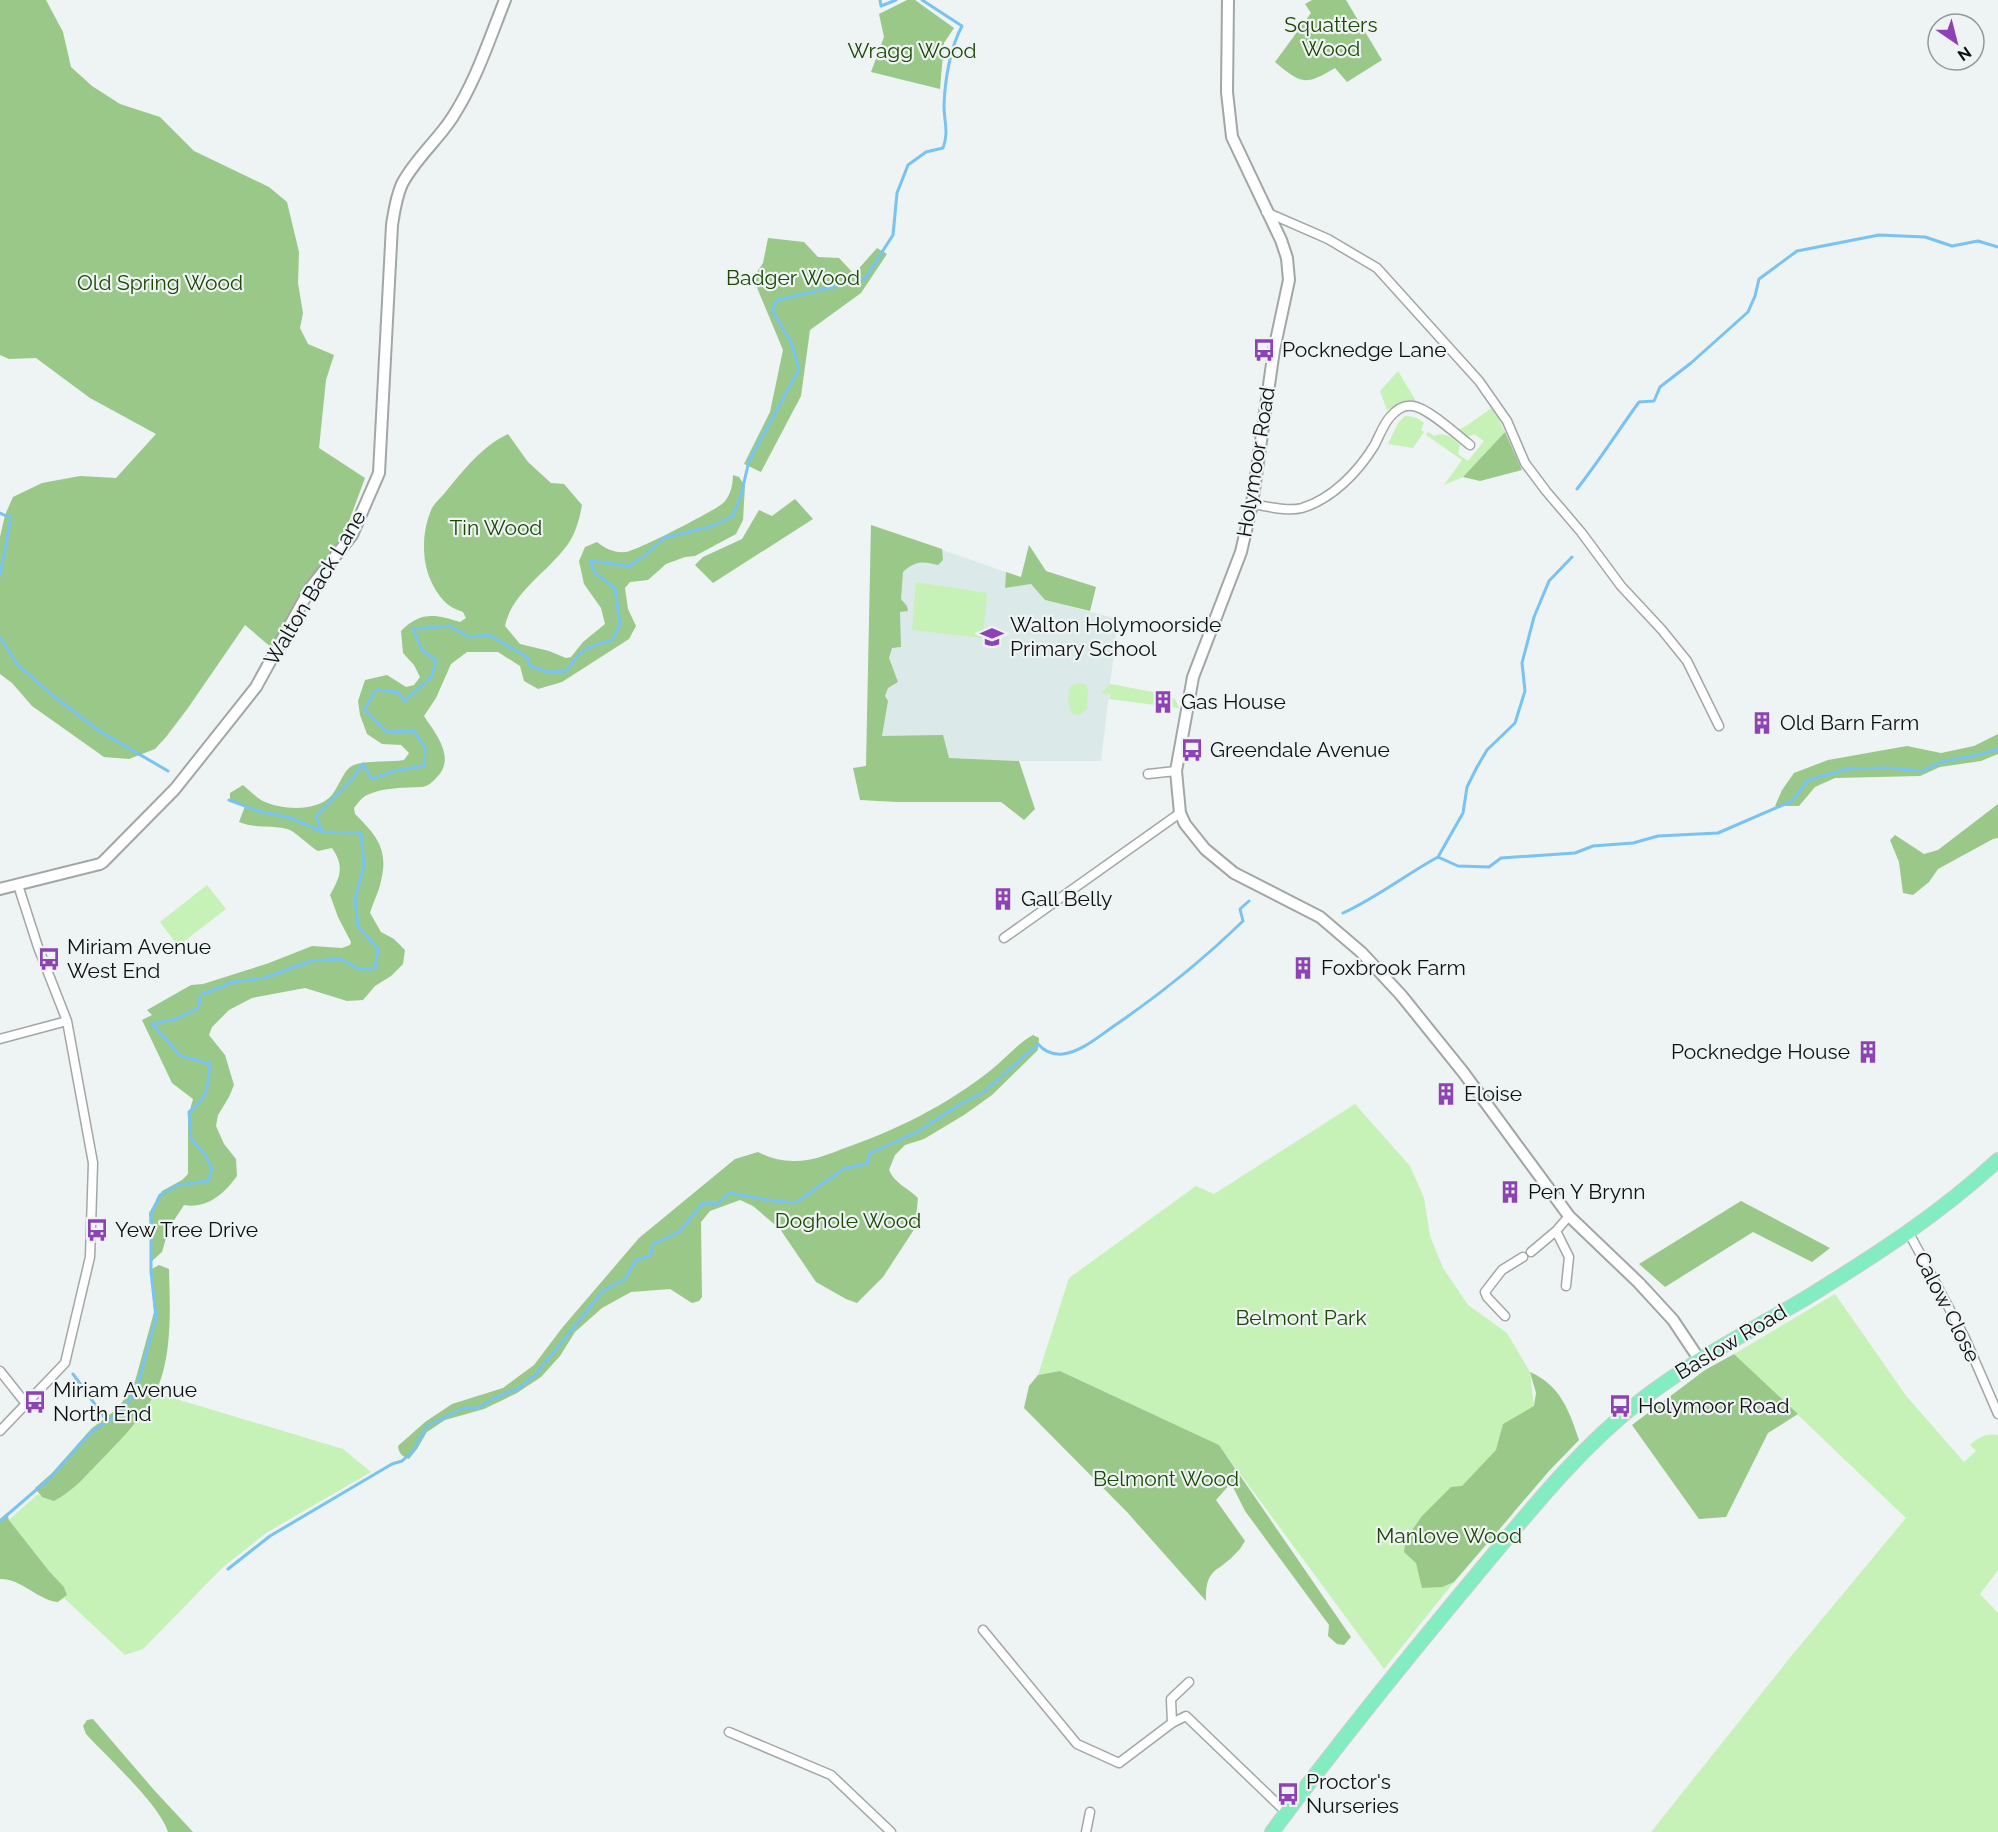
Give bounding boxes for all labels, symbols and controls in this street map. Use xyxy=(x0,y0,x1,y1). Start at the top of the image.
park label: Squatters Wood xyxy=(1284,12,1378,61)
north arrow xyxy=(1926,12,1986,72)
park label: Wragg Wood xyxy=(847,38,977,63)
text: N xyxy=(1954,43,1975,65)
park label: Badger Wood xyxy=(726,265,860,290)
park label: Old Spring Wood xyxy=(77,270,243,295)
bus stop icon: Pocknedge Lane xyxy=(1251,337,1277,363)
place label: Pocknedge Lane xyxy=(1282,337,1447,362)
street label: Holymoor Road xyxy=(1231,385,1280,539)
street label: Walton Back Lane xyxy=(258,506,371,670)
park label: Tin Wood xyxy=(450,515,542,540)
place label: Walton Holymoorside Primary School xyxy=(1010,612,1221,661)
school or university icon: Walton Holymoorside Primary School xyxy=(979,624,1005,650)
building icon: Gas House xyxy=(1150,689,1176,715)
place label: Gas House xyxy=(1181,689,1286,714)
building icon: Old Barn Farm xyxy=(1749,710,1775,736)
place label: Old Barn Farm xyxy=(1780,710,1919,735)
bus stop icon: Greendale Avenue xyxy=(1179,737,1205,763)
place label: Greendale Avenue xyxy=(1210,737,1390,762)
building icon: Gall Belly xyxy=(990,886,1016,912)
place label: Gall Belly xyxy=(1021,886,1112,911)
place label: Miriam Avenue West End xyxy=(67,934,211,983)
bus stop icon: Miriam Avenue West End xyxy=(36,946,62,972)
building icon: Foxbrook Farm xyxy=(1290,955,1316,981)
place label: Foxbrook Farm xyxy=(1321,955,1466,980)
place label: Pocknedge House xyxy=(1671,1039,1850,1064)
building icon: Pocknedge House xyxy=(1855,1039,1881,1065)
building icon: Eloise xyxy=(1433,1081,1459,1107)
place label: Eloise xyxy=(1464,1081,1522,1106)
building icon: Pen Y Brynn xyxy=(1497,1179,1523,1205)
place label: Pen Y Brynn xyxy=(1528,1179,1646,1204)
park label: Doghole Wood xyxy=(775,1208,921,1233)
bus stop icon: Yew Tree Drive xyxy=(84,1217,110,1243)
place label: Yew Tree Drive xyxy=(115,1217,258,1242)
street label: Calow Close xyxy=(1909,1247,1986,1366)
street label: Baslow Road xyxy=(1670,1299,1791,1385)
park label: Belmont Park xyxy=(1235,1305,1367,1330)
place label: Miriam Avenue North End xyxy=(53,1377,197,1426)
bus stop icon: Miriam Avenue North End xyxy=(22,1389,48,1415)
bus stop icon: Holymoor Road xyxy=(1607,1393,1633,1419)
place label: Holymoor Road xyxy=(1638,1393,1789,1418)
park label: Belmont Wood xyxy=(1093,1466,1239,1491)
park label: Manlove Wood xyxy=(1376,1523,1522,1548)
place label: Proctor's Nurseries xyxy=(1306,1769,1399,1818)
bus stop icon: Proctor's Nurseries xyxy=(1275,1781,1301,1807)

